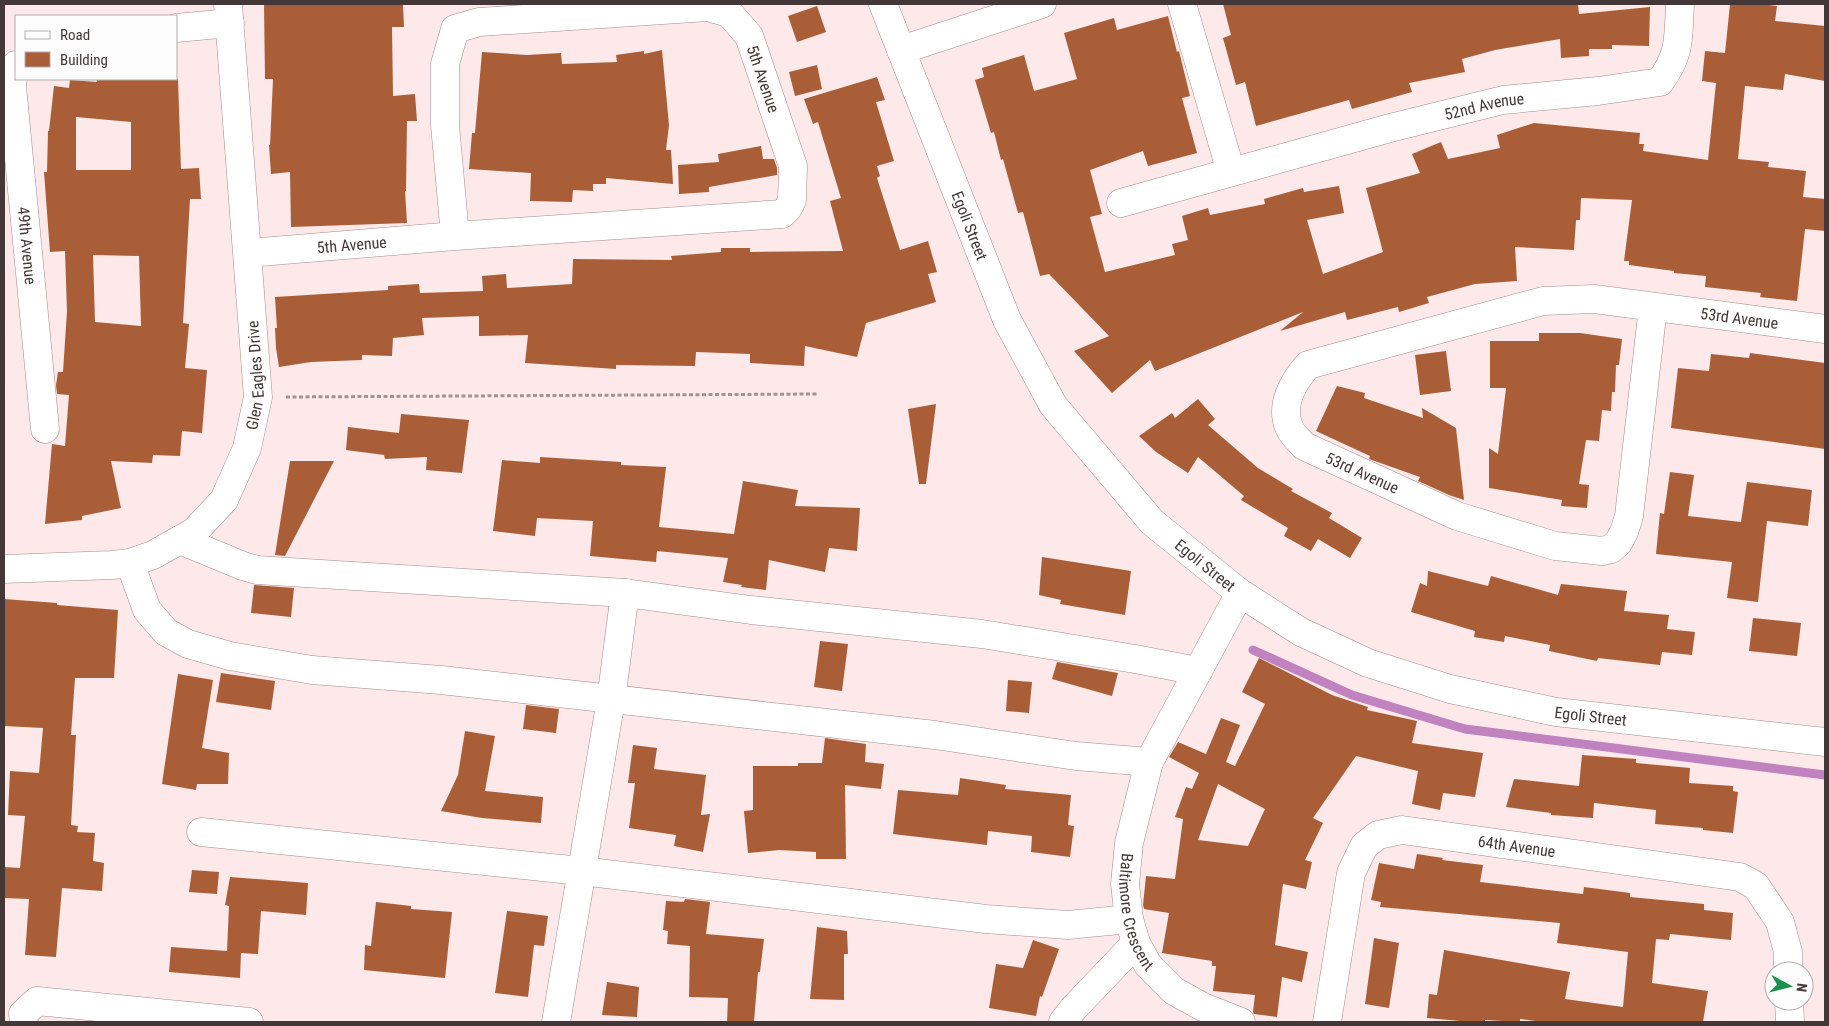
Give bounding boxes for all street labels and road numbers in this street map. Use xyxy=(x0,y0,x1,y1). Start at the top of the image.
street label: 5th Avenue xyxy=(743,43,783,115)
street label: 52nd Avenue xyxy=(1442,89,1525,124)
street label: Egoli Street xyxy=(948,188,992,263)
street label: 49th Avenue xyxy=(14,206,41,285)
street label: 5th Avenue xyxy=(316,232,387,257)
street label: 53rd Avenue xyxy=(1699,303,1779,332)
street label: Glen Eagles Drive xyxy=(242,320,268,432)
street label: 53rd Avenue xyxy=(1322,448,1402,498)
street label: Egoli Street xyxy=(1171,535,1240,595)
street label: Egoli Street xyxy=(1554,702,1628,729)
street label: 64th Avenue xyxy=(1477,831,1557,861)
street label: Baltimore Crescent xyxy=(1115,852,1158,975)

